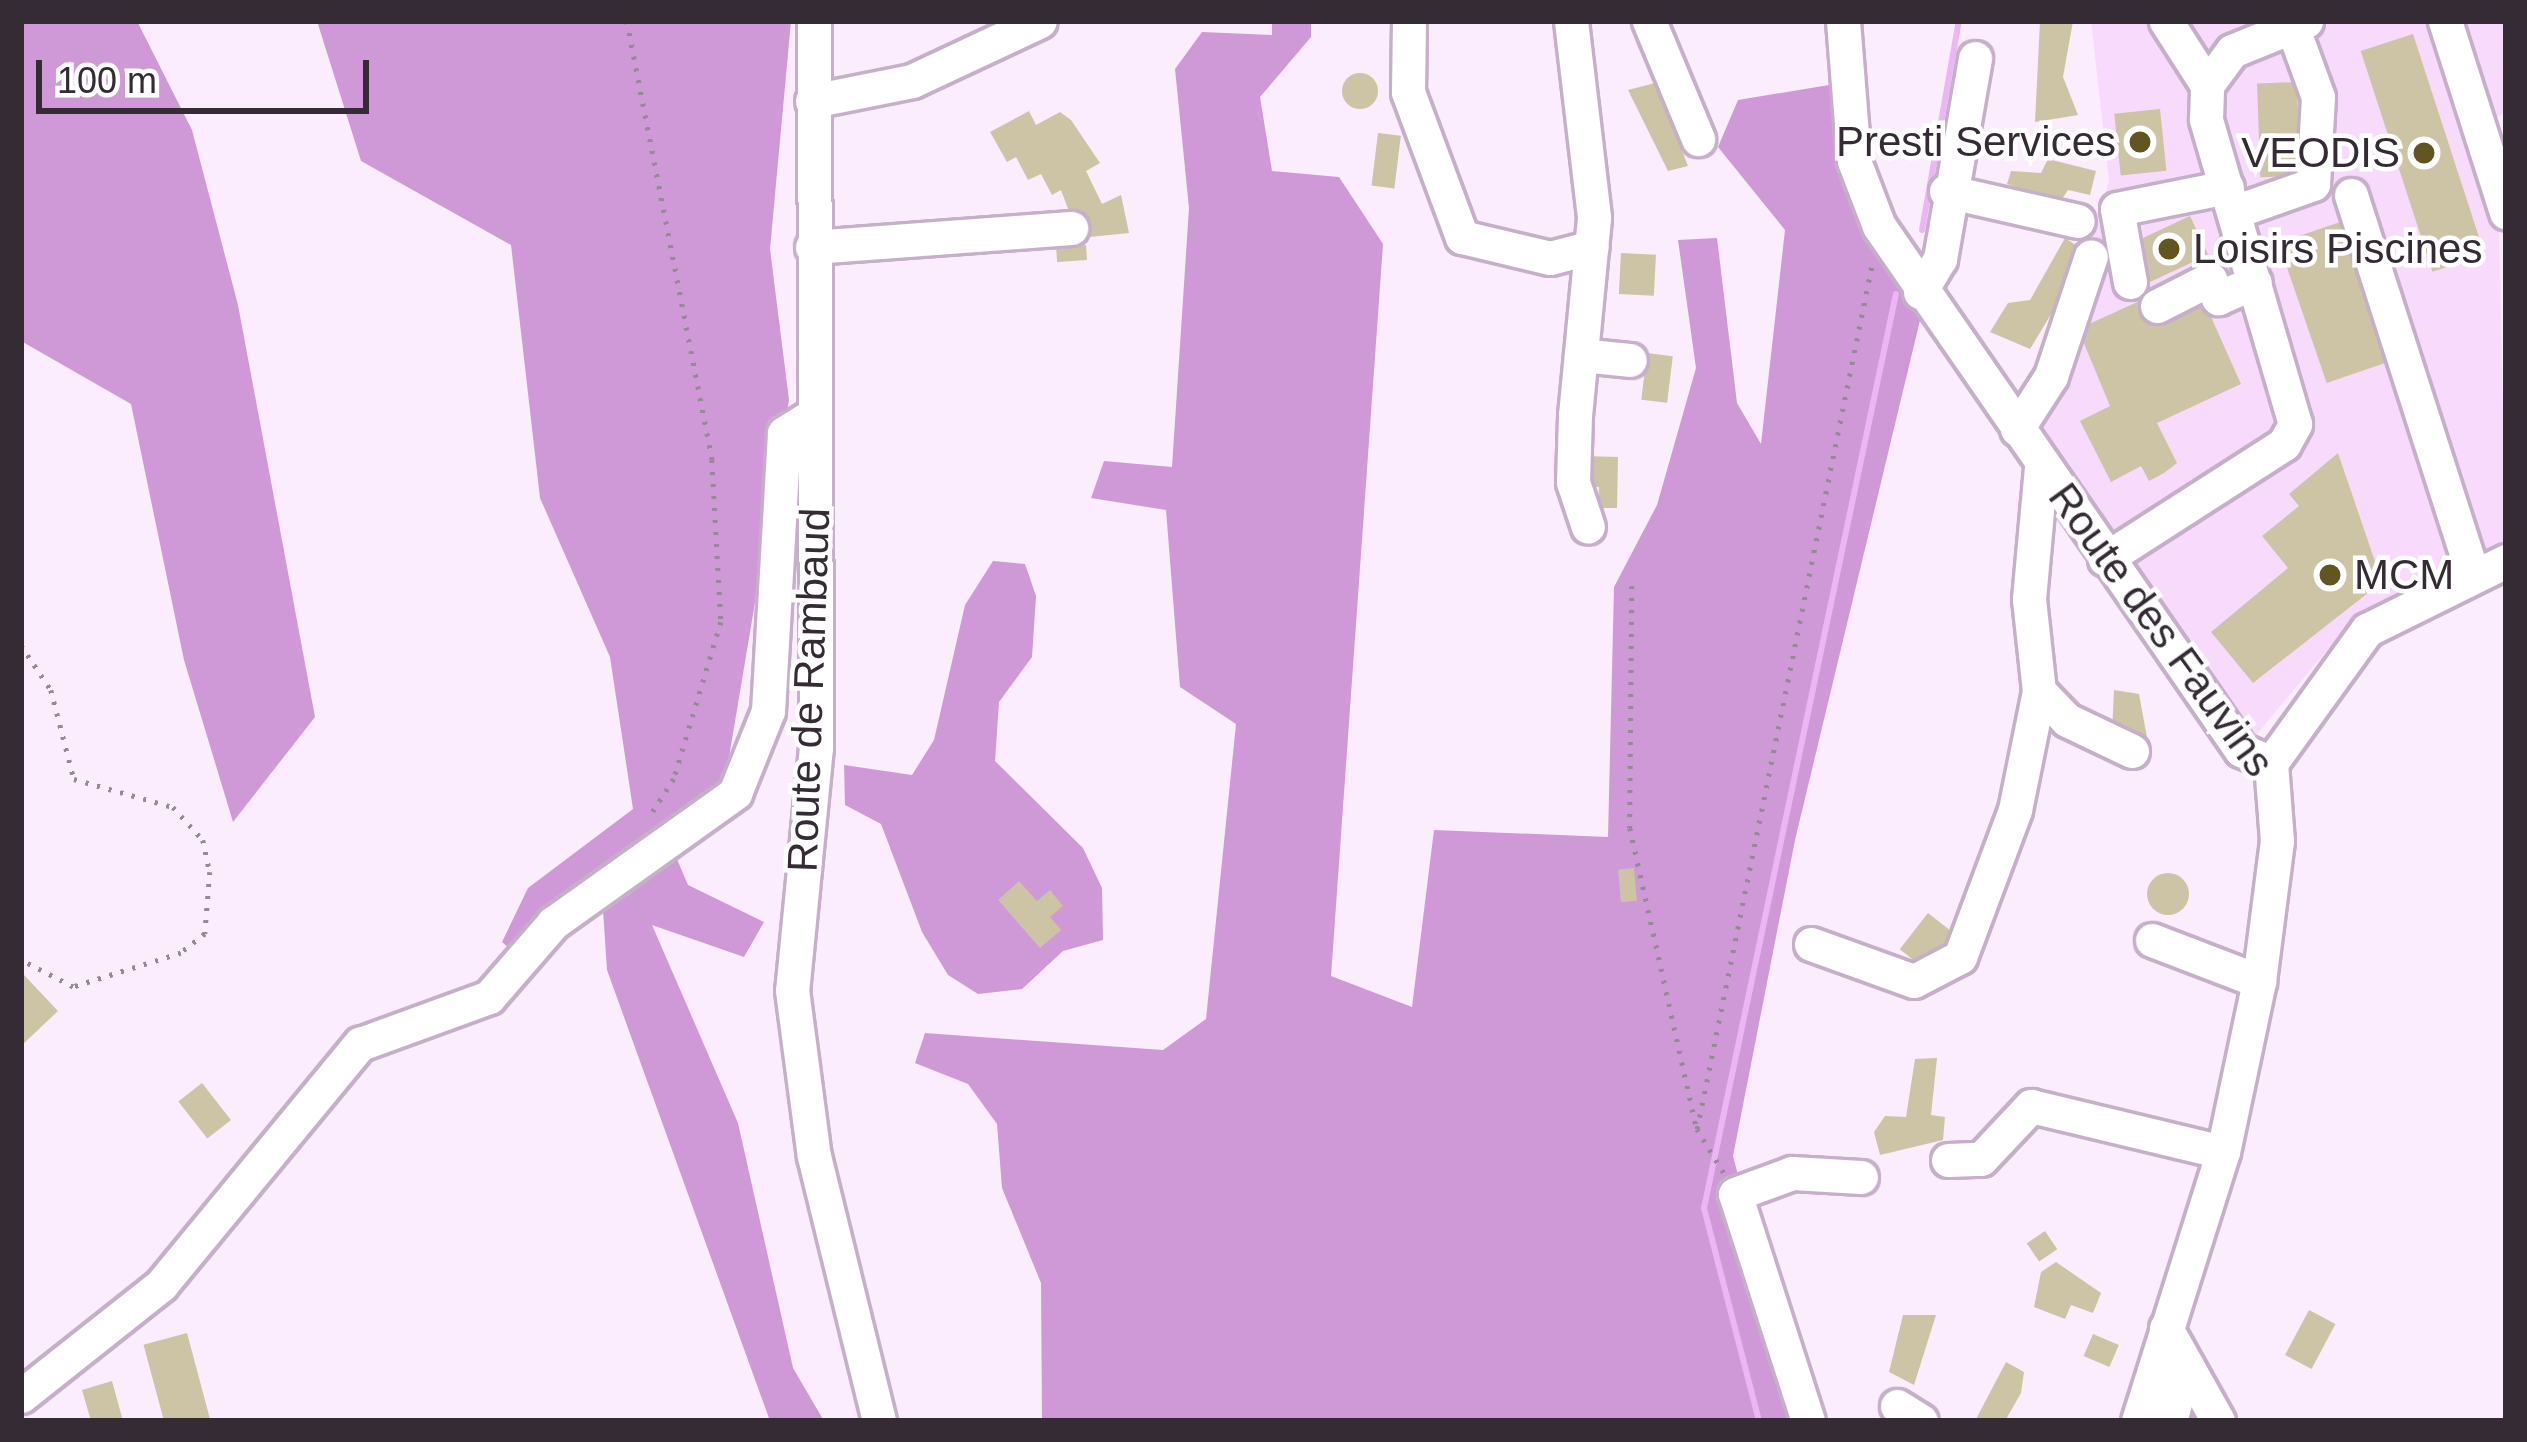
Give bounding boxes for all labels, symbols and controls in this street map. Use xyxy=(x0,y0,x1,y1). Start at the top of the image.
scale bar xyxy=(42,36,375,110)
text: 100 m xyxy=(57,60,157,101)
place label: Presti Services xyxy=(1836,117,2116,167)
place label: VEODIS xyxy=(2241,128,2400,178)
marker: Presti Services xyxy=(2127,129,2153,155)
marker: VEODIS xyxy=(2411,140,2437,166)
place label: Loisirs Piscines xyxy=(2193,224,2482,274)
marker: Loisirs Piscines xyxy=(2156,236,2182,262)
street label: Route des Fauvins xyxy=(2038,474,2284,786)
street label: Route de Rambaud xyxy=(777,507,841,873)
place label: MCM xyxy=(2354,550,2454,600)
marker: MCM xyxy=(2317,562,2343,588)

